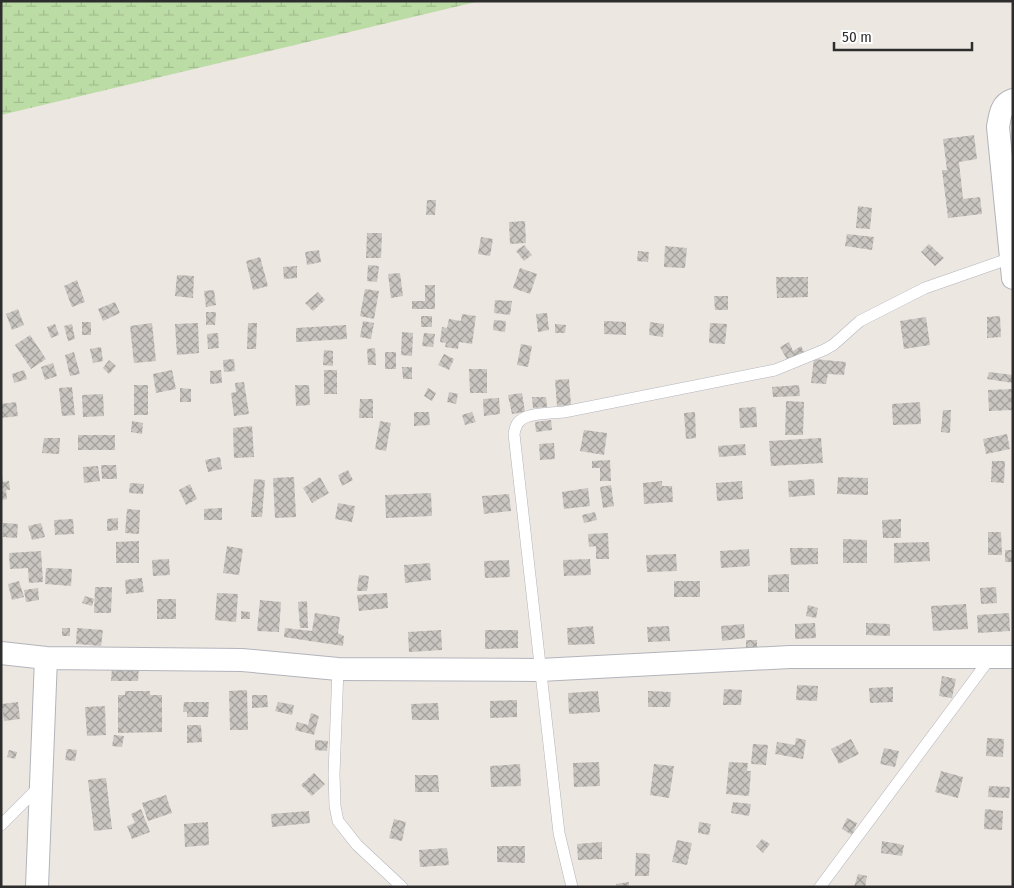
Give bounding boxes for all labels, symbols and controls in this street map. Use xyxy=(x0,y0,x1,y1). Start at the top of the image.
scale bar xyxy=(834,20,972,52)
text: 50 m xyxy=(842,28,872,46)

